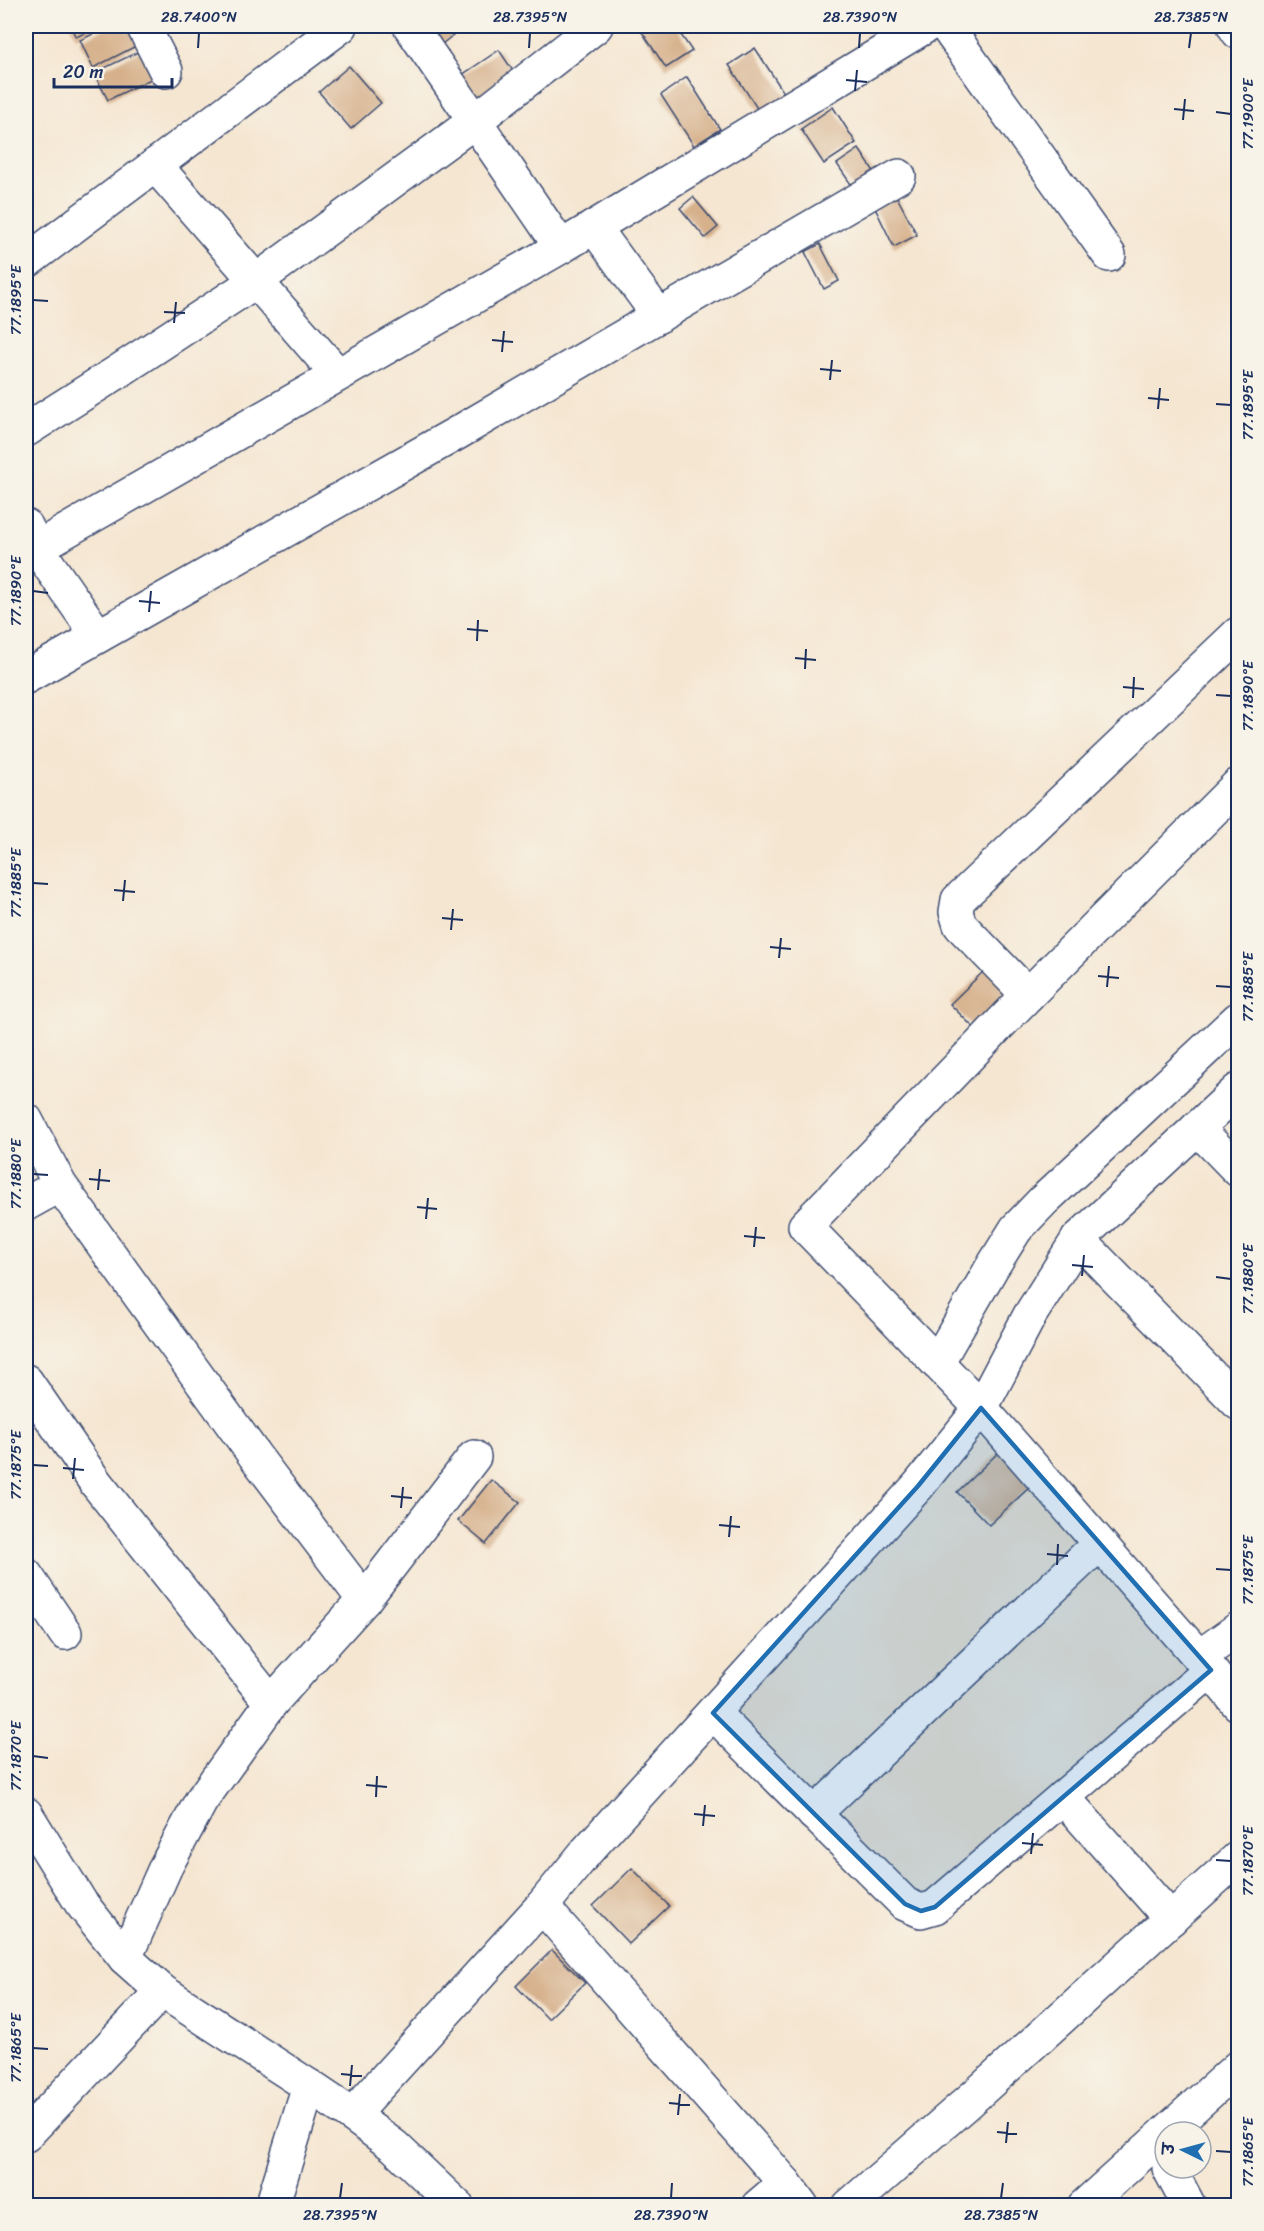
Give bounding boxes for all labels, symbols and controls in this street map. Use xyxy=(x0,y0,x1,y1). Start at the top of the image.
text: 28.7400°N xyxy=(161,4,238,30)
text: 28.7395°N xyxy=(493,4,568,30)
text: 28.7390°N xyxy=(823,4,898,30)
text: 28.7385°N xyxy=(1154,4,1229,30)
scale bar xyxy=(54,51,172,89)
text: 20 m xyxy=(63,56,103,88)
text: 77.1900°E xyxy=(1235,77,1261,150)
text: 77.1895°E xyxy=(3,263,29,335)
text: 77.1895°E xyxy=(1235,368,1261,440)
text: 77.1890°E xyxy=(3,554,29,626)
text: 77.1890°E xyxy=(1235,659,1261,731)
text: 77.1885°E xyxy=(3,846,29,918)
text: 77.1885°E xyxy=(1235,950,1261,1022)
text: 77.1880°E xyxy=(3,1137,29,1209)
text: 77.1880°E xyxy=(1235,1242,1261,1314)
text: 77.1875°E xyxy=(3,1429,29,1500)
text: 77.1875°E xyxy=(1235,1534,1261,1605)
text: 77.1870°E xyxy=(3,1719,29,1791)
text: 77.1870°E xyxy=(1235,1824,1261,1896)
text: 77.1865°E xyxy=(3,2012,29,2083)
text: 77.1865°E xyxy=(1235,2116,1261,2187)
north arrow xyxy=(1153,2120,1213,2180)
text: उ xyxy=(1153,2141,1184,2157)
text: 28.7395°N xyxy=(303,2202,378,2228)
text: 28.7390°N xyxy=(634,2202,709,2228)
text: 28.7385°N xyxy=(964,2202,1039,2228)

